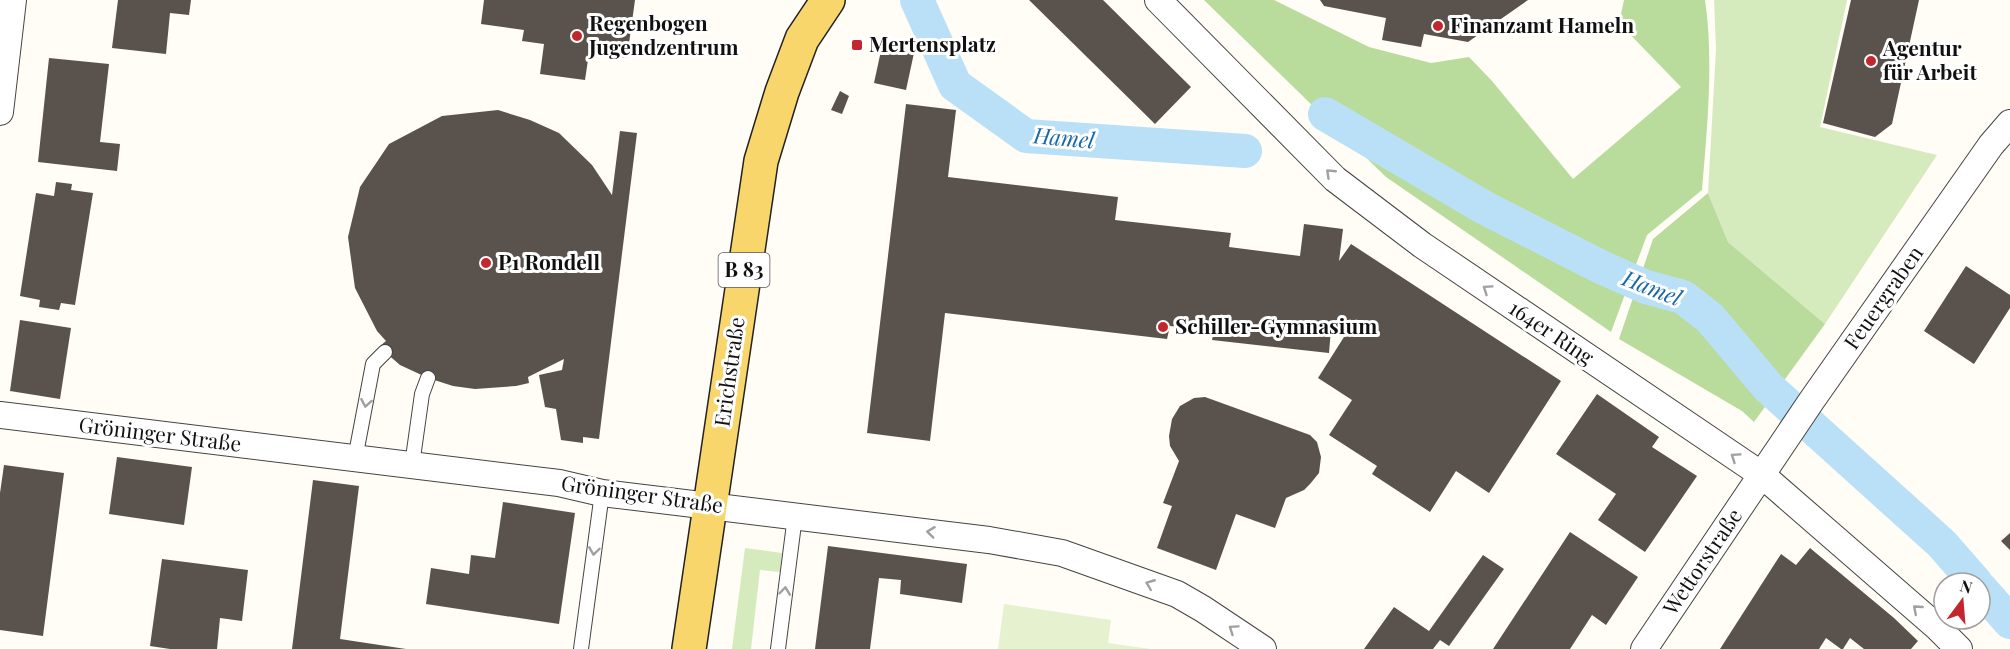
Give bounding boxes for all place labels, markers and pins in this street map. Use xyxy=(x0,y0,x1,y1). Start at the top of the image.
place label: Regenbogen Jugendzentrum xyxy=(588,8,739,60)
place label: Finanzamt Hameln xyxy=(1450,10,1634,38)
marker: Finanzamt Hameln xyxy=(1431,19,1445,33)
marker: Regenbogen Jugendzentrum xyxy=(570,29,584,43)
place label: Mertensplatz xyxy=(869,29,996,57)
place label: Agentur für Arbeit xyxy=(1882,33,1977,85)
marker: Mertensplatz xyxy=(850,38,864,52)
marker: Agentur für Arbeit xyxy=(1864,54,1878,68)
place label: P1 Rondell xyxy=(498,247,600,275)
marker: P1 Rondell xyxy=(479,256,493,270)
place label: Schiller-Gymnasium xyxy=(1175,311,1377,339)
marker: Schiller-Gymnasium xyxy=(1156,320,1170,334)

